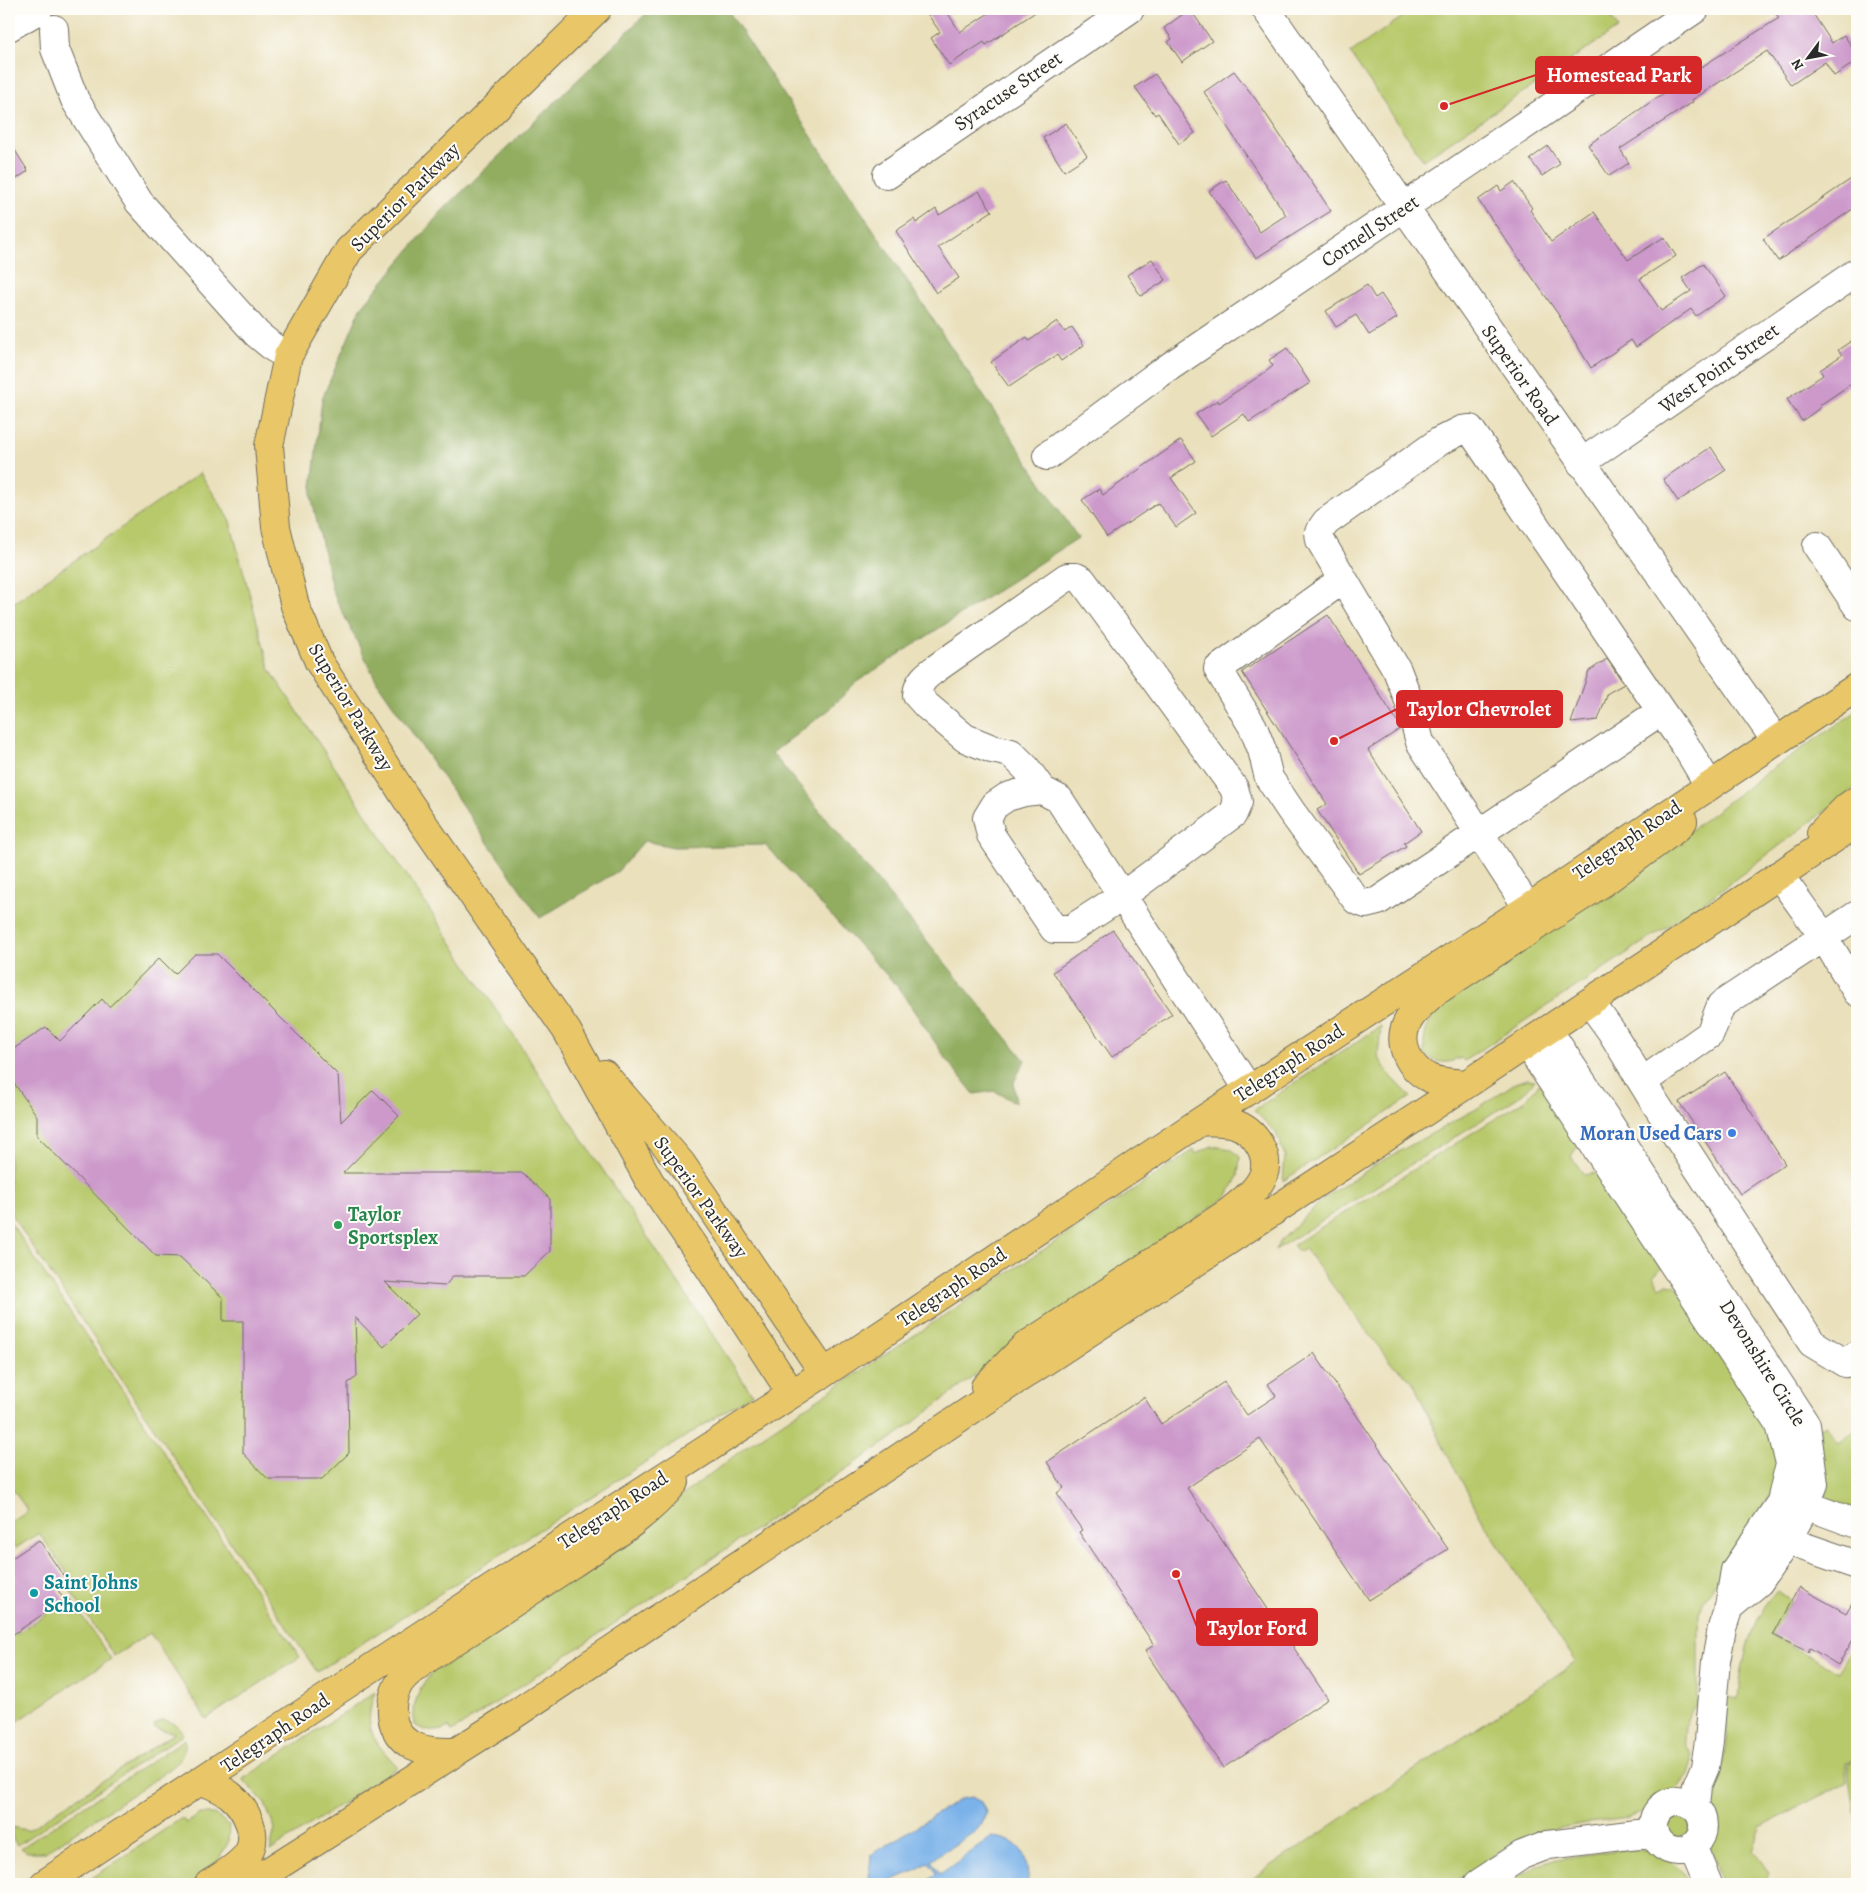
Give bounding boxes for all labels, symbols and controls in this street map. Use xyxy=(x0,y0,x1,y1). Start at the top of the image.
north arrow xyxy=(1784,32,1834,82)
street label: Syracuse Street xyxy=(948,45,1068,137)
text: N xyxy=(1787,55,1808,74)
callout: Homestead Park xyxy=(1536,57,1701,93)
text: Homestead Park xyxy=(1547,61,1692,89)
street label: Superior Parkway xyxy=(344,135,467,258)
street label: Cornell Street xyxy=(1316,188,1425,274)
street label: West Point Street xyxy=(1653,316,1785,420)
street label: Superior Road xyxy=(1475,319,1565,431)
street label: Superior Parkway xyxy=(302,638,400,777)
callout: Taylor Chevrolet xyxy=(1397,691,1562,727)
text: Taylor Chevrolet xyxy=(1407,695,1551,723)
street label: Telegraph Road xyxy=(1567,793,1687,886)
street label: Telegraph Road xyxy=(1229,1017,1349,1109)
place label: Moran Used Cars xyxy=(1580,1120,1722,1147)
marker: Moran Used Cars xyxy=(1726,1127,1738,1139)
street label: Superior Parkway xyxy=(647,1130,755,1264)
place label: Taylor Sportsplex xyxy=(348,1201,438,1251)
marker: Taylor Sportsplex xyxy=(332,1219,344,1231)
street label: Telegraph Road xyxy=(892,1240,1012,1333)
street label: Devonshire Circle xyxy=(1713,1294,1813,1432)
street label: Telegraph Road xyxy=(553,1464,673,1556)
place label: Saint Johns School xyxy=(44,1569,138,1619)
marker: Saint Johns School xyxy=(28,1587,40,1599)
callout: Taylor Ford xyxy=(1197,1609,1317,1645)
text: Taylor Ford xyxy=(1207,1614,1308,1642)
street label: Telegraph Road xyxy=(215,1686,335,1779)

